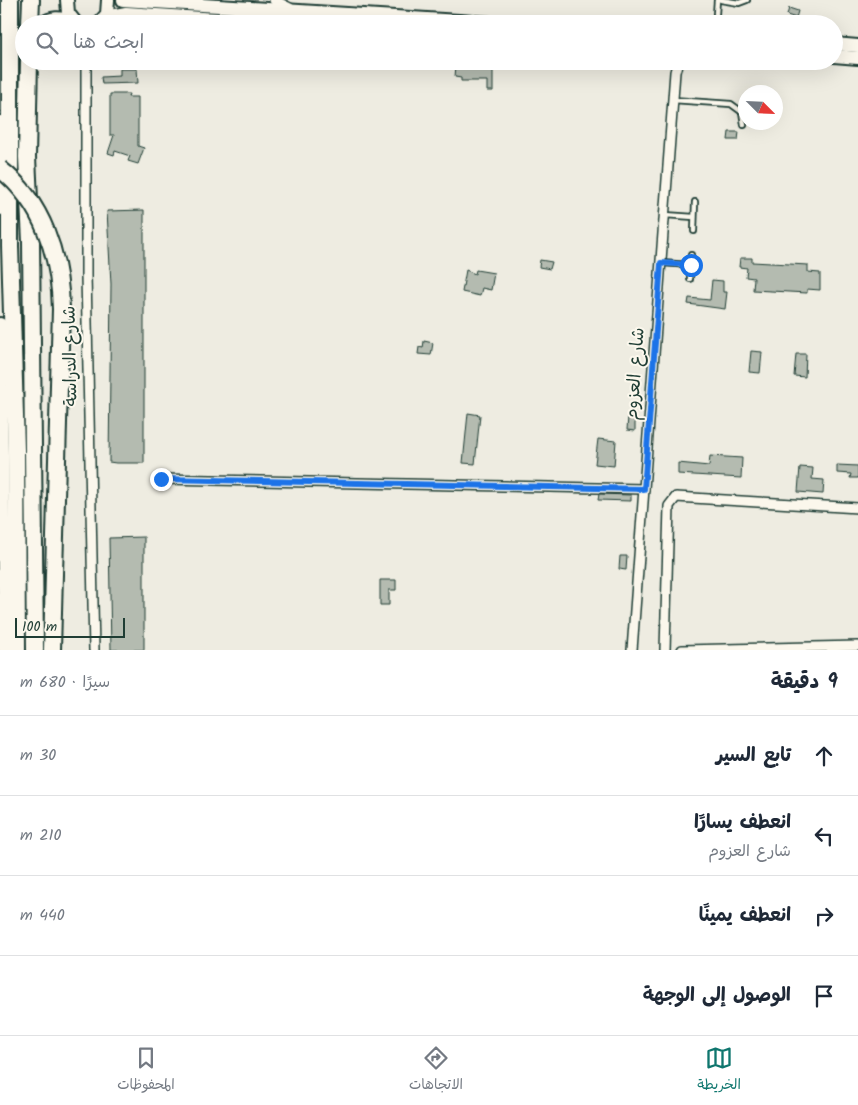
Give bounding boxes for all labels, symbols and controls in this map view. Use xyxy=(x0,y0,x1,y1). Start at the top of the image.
search box xyxy=(15,15,843,70)
text: ابحث هنا xyxy=(73,28,144,58)
icon: search xyxy=(33,29,61,57)
north arrow xyxy=(738,85,783,130)
route start xyxy=(680,254,703,277)
street label: شارع الدراسة xyxy=(56,306,86,406)
street label: شارع العزوم xyxy=(618,327,654,421)
route end xyxy=(150,468,173,491)
scale bar xyxy=(15,615,125,638)
text: 100 m xyxy=(22,616,57,638)
text: 9 دقيقة xyxy=(771,666,838,699)
text: سيرًا · 680 m xyxy=(20,670,110,695)
text: تابع السير xyxy=(716,741,791,771)
icon: ahead xyxy=(810,742,838,770)
text: 30 m xyxy=(20,743,56,768)
text: انعطف يسارًا xyxy=(694,808,791,838)
icon: left xyxy=(810,822,838,850)
text: 210 m xyxy=(20,823,62,848)
text: شارع العزوم xyxy=(708,839,791,864)
text: انعطف يمينًا xyxy=(699,901,791,931)
icon: right xyxy=(810,902,838,930)
text: 440 m xyxy=(20,903,65,928)
text: الوصول إلى الوجهة xyxy=(643,981,791,1011)
icon: arrive xyxy=(810,982,838,1010)
tab: المحفوظات xyxy=(117,1044,175,1097)
tab: الاتجاهات xyxy=(409,1044,463,1097)
tab: الخريطة xyxy=(697,1044,741,1097)

